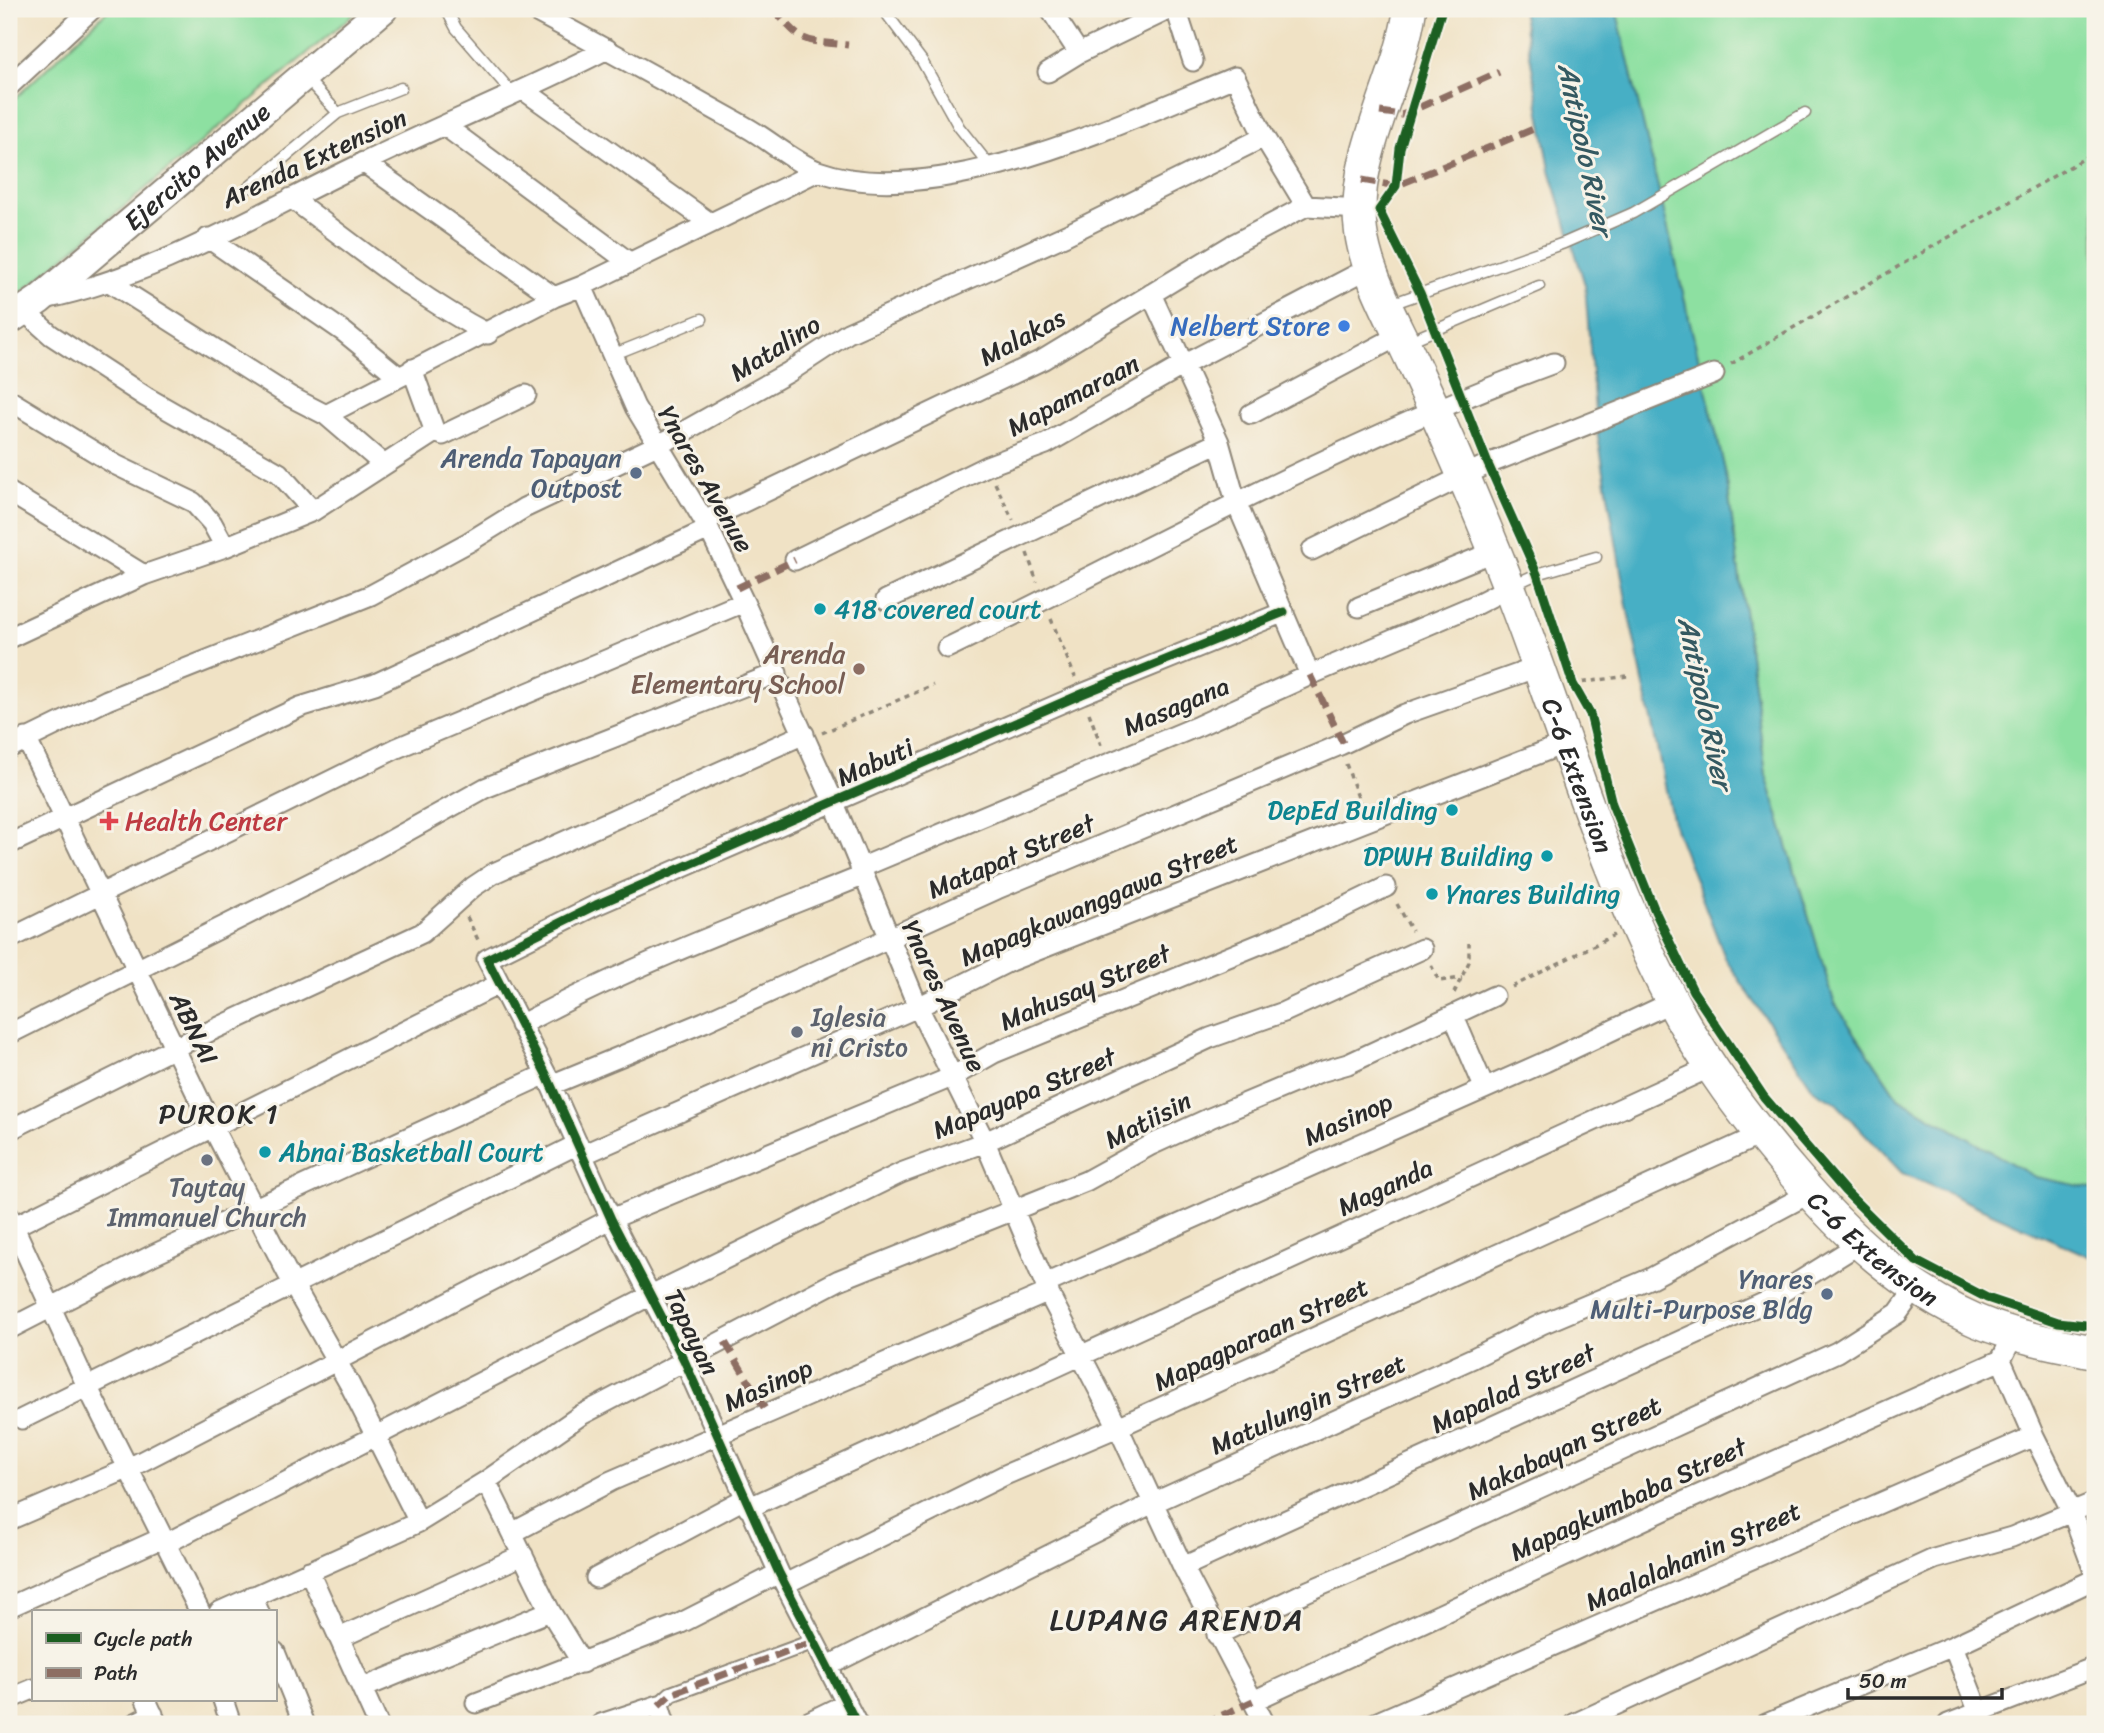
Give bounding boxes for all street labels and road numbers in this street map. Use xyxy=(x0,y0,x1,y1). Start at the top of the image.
street label: Ejercito Avenue xyxy=(113,90,281,242)
street label: Arenda Extension xyxy=(212,95,415,222)
street label: Malakas xyxy=(970,295,1074,379)
street label: Matalino xyxy=(720,302,830,394)
street label: Mapamaraan xyxy=(998,341,1148,449)
street label: Ynares Avenue xyxy=(645,396,767,562)
street label: Masagana xyxy=(1115,663,1237,749)
street label: C-6 Extension xyxy=(1528,691,1627,860)
street label: Mabuti xyxy=(829,724,922,799)
street label: Matapat Street xyxy=(920,799,1103,912)
street label: Mapagkawanggawa Street xyxy=(953,820,1245,980)
street label: Ynares Avenue xyxy=(888,912,1000,1080)
street label: Mahusay Street xyxy=(992,930,1179,1044)
street label: ABNAI xyxy=(156,983,231,1073)
street label: Mapayapa Street xyxy=(925,1033,1125,1152)
street label: Matiisin xyxy=(1096,1078,1200,1162)
street label: Masinop xyxy=(1296,1079,1401,1159)
street label: Maganda xyxy=(1329,1145,1441,1229)
street label: C-6 Extension xyxy=(1795,1180,1948,1320)
street label: Mapagparaan Street xyxy=(1146,1264,1376,1404)
street label: Tapayan xyxy=(651,1280,733,1384)
street label: Mapalad Street xyxy=(1423,1329,1605,1446)
street label: Matulungin Street xyxy=(1202,1340,1414,1468)
street label: Masinop xyxy=(716,1345,821,1425)
street label: Makabayan Street xyxy=(1459,1383,1669,1513)
street label: Mapagkumbaba Street xyxy=(1502,1423,1756,1574)
street label: Maalalahanin Street xyxy=(1577,1488,1809,1624)

